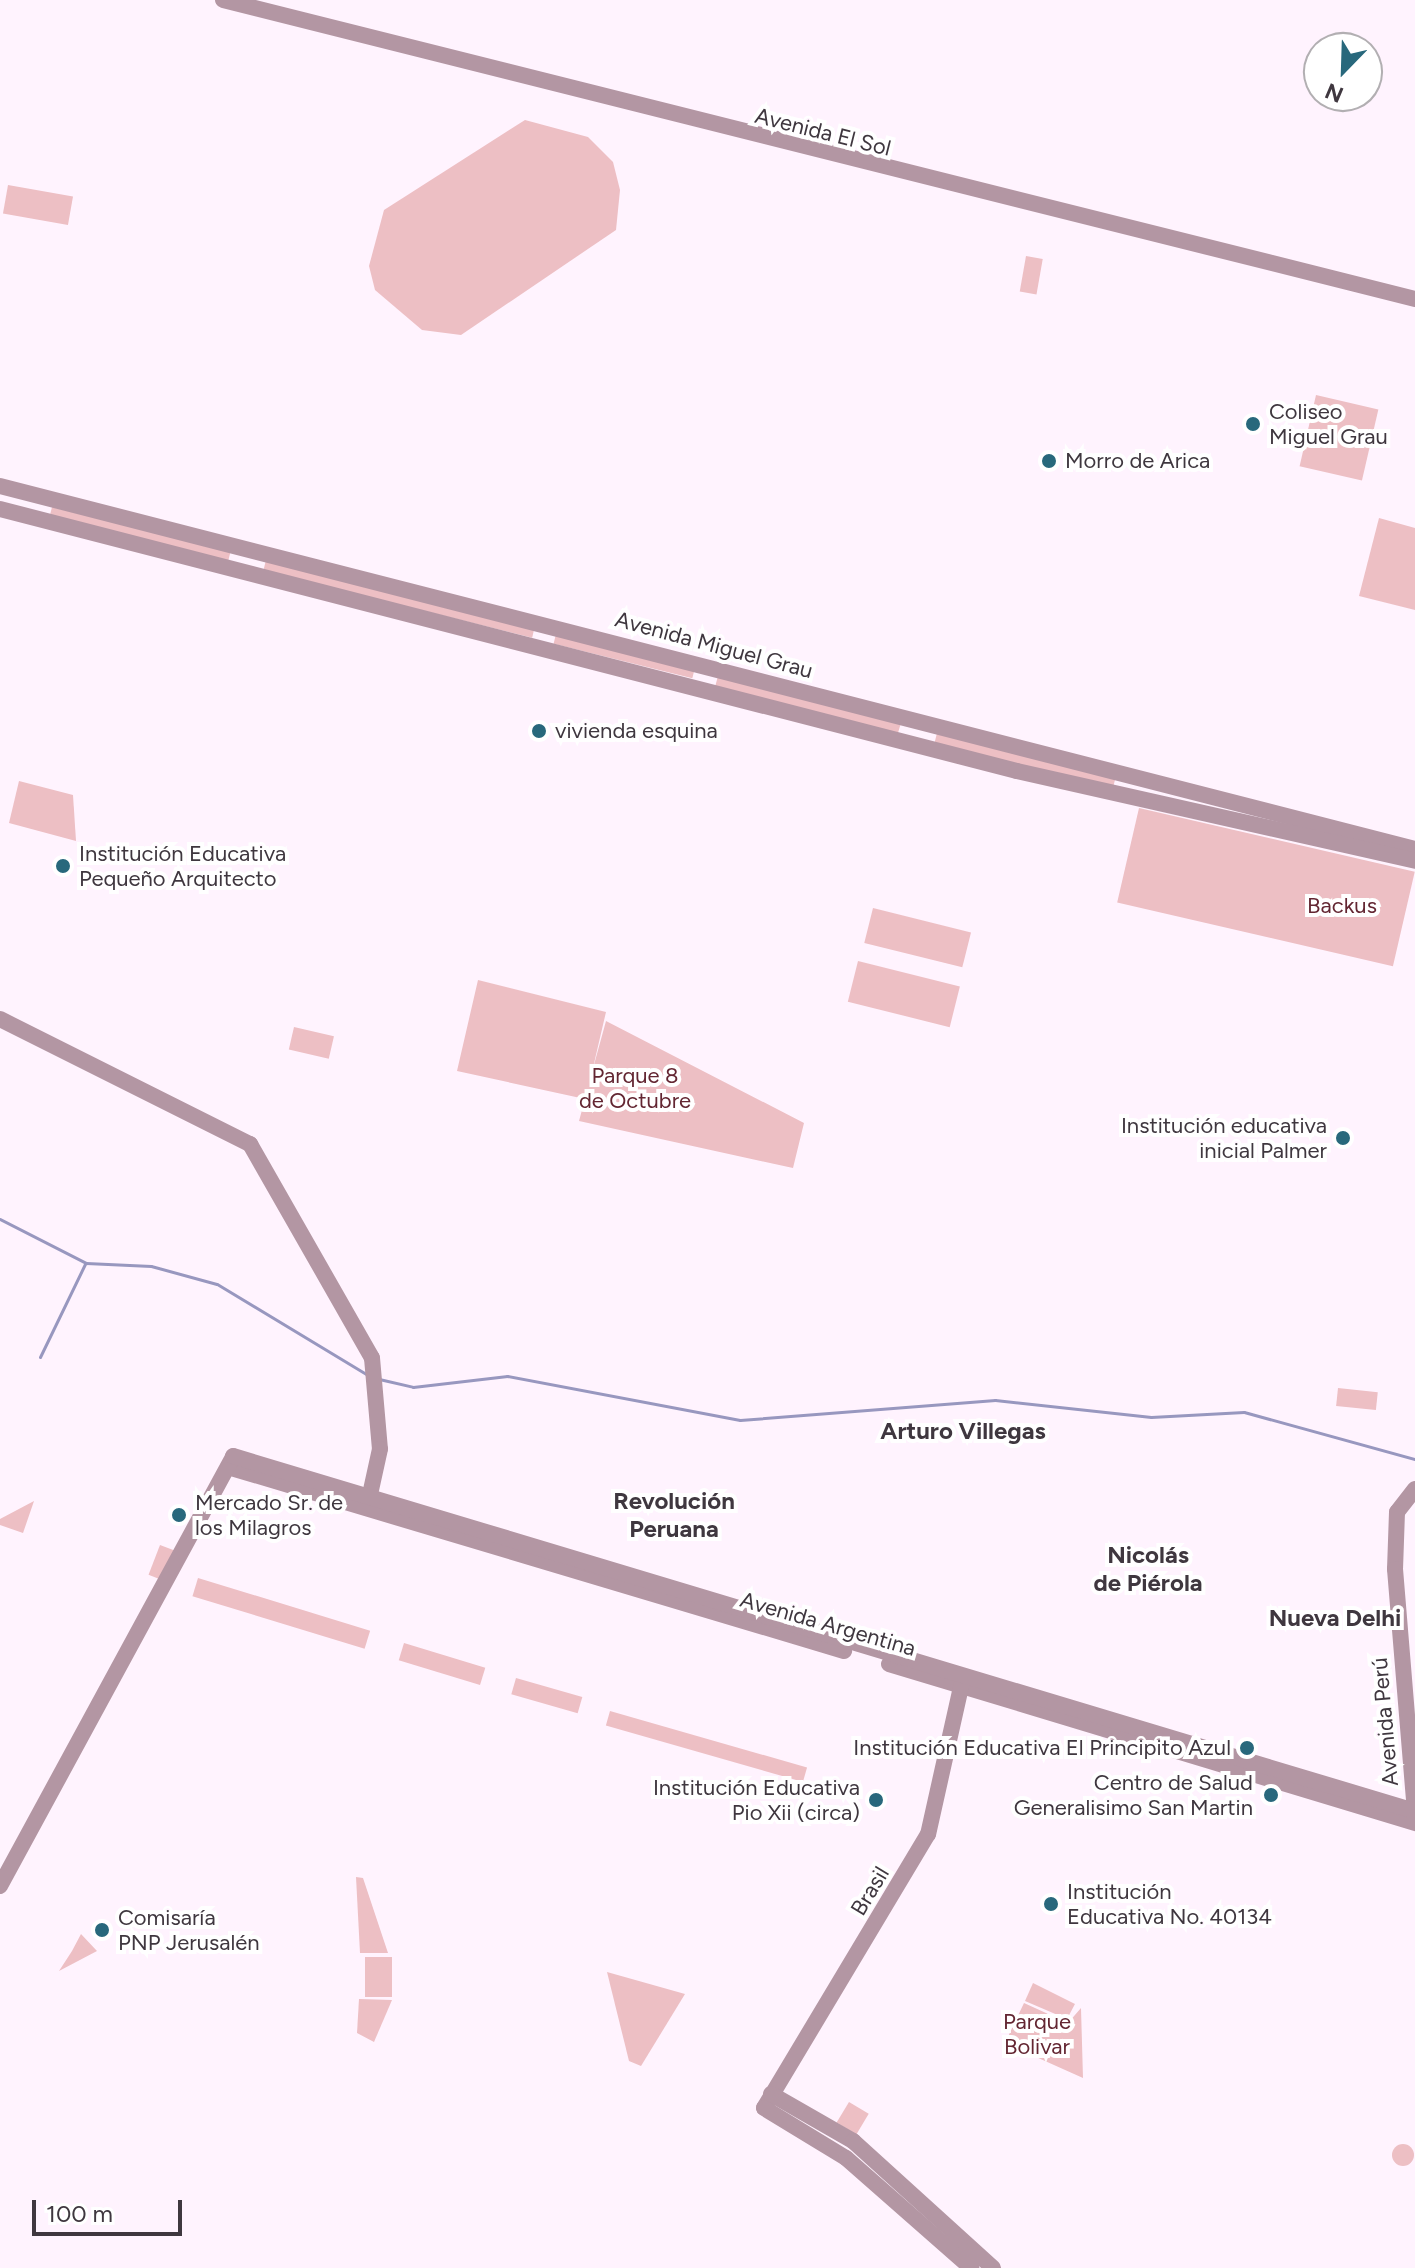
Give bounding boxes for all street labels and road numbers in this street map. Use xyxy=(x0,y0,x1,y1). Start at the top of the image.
street label: Avenida El Sol xyxy=(752,102,894,162)
street label: Avenida Miguel Grau xyxy=(612,606,816,684)
street label: Avenida Argentina xyxy=(737,1586,919,1662)
street label: Avenida Perú xyxy=(1366,1657,1404,1787)
street label: Brasil xyxy=(845,1862,895,1920)

